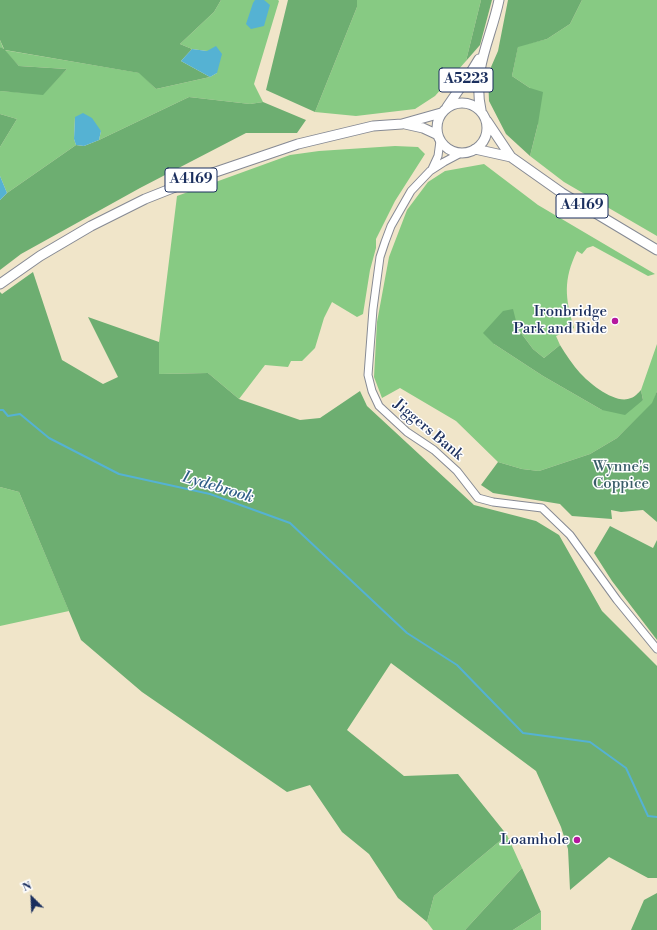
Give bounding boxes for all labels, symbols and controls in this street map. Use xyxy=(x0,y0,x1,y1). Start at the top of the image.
road number: A5223 xyxy=(439,68,493,92)
road number: A4169 xyxy=(165,168,217,192)
road number: A4169 xyxy=(556,194,608,218)
place label: Ironbridge Park and Ride xyxy=(513,303,607,338)
marker: Ironbridge Park and Ride xyxy=(610,316,620,326)
street label: Jiggers Bank xyxy=(389,396,467,464)
park label: Wynne's Coppice xyxy=(593,458,649,493)
water label: Lydebrook xyxy=(180,468,256,508)
place label: Loamhole xyxy=(501,831,569,849)
marker: Loamhole xyxy=(572,835,582,845)
north arrow xyxy=(12,878,52,918)
text: N xyxy=(20,879,34,895)

